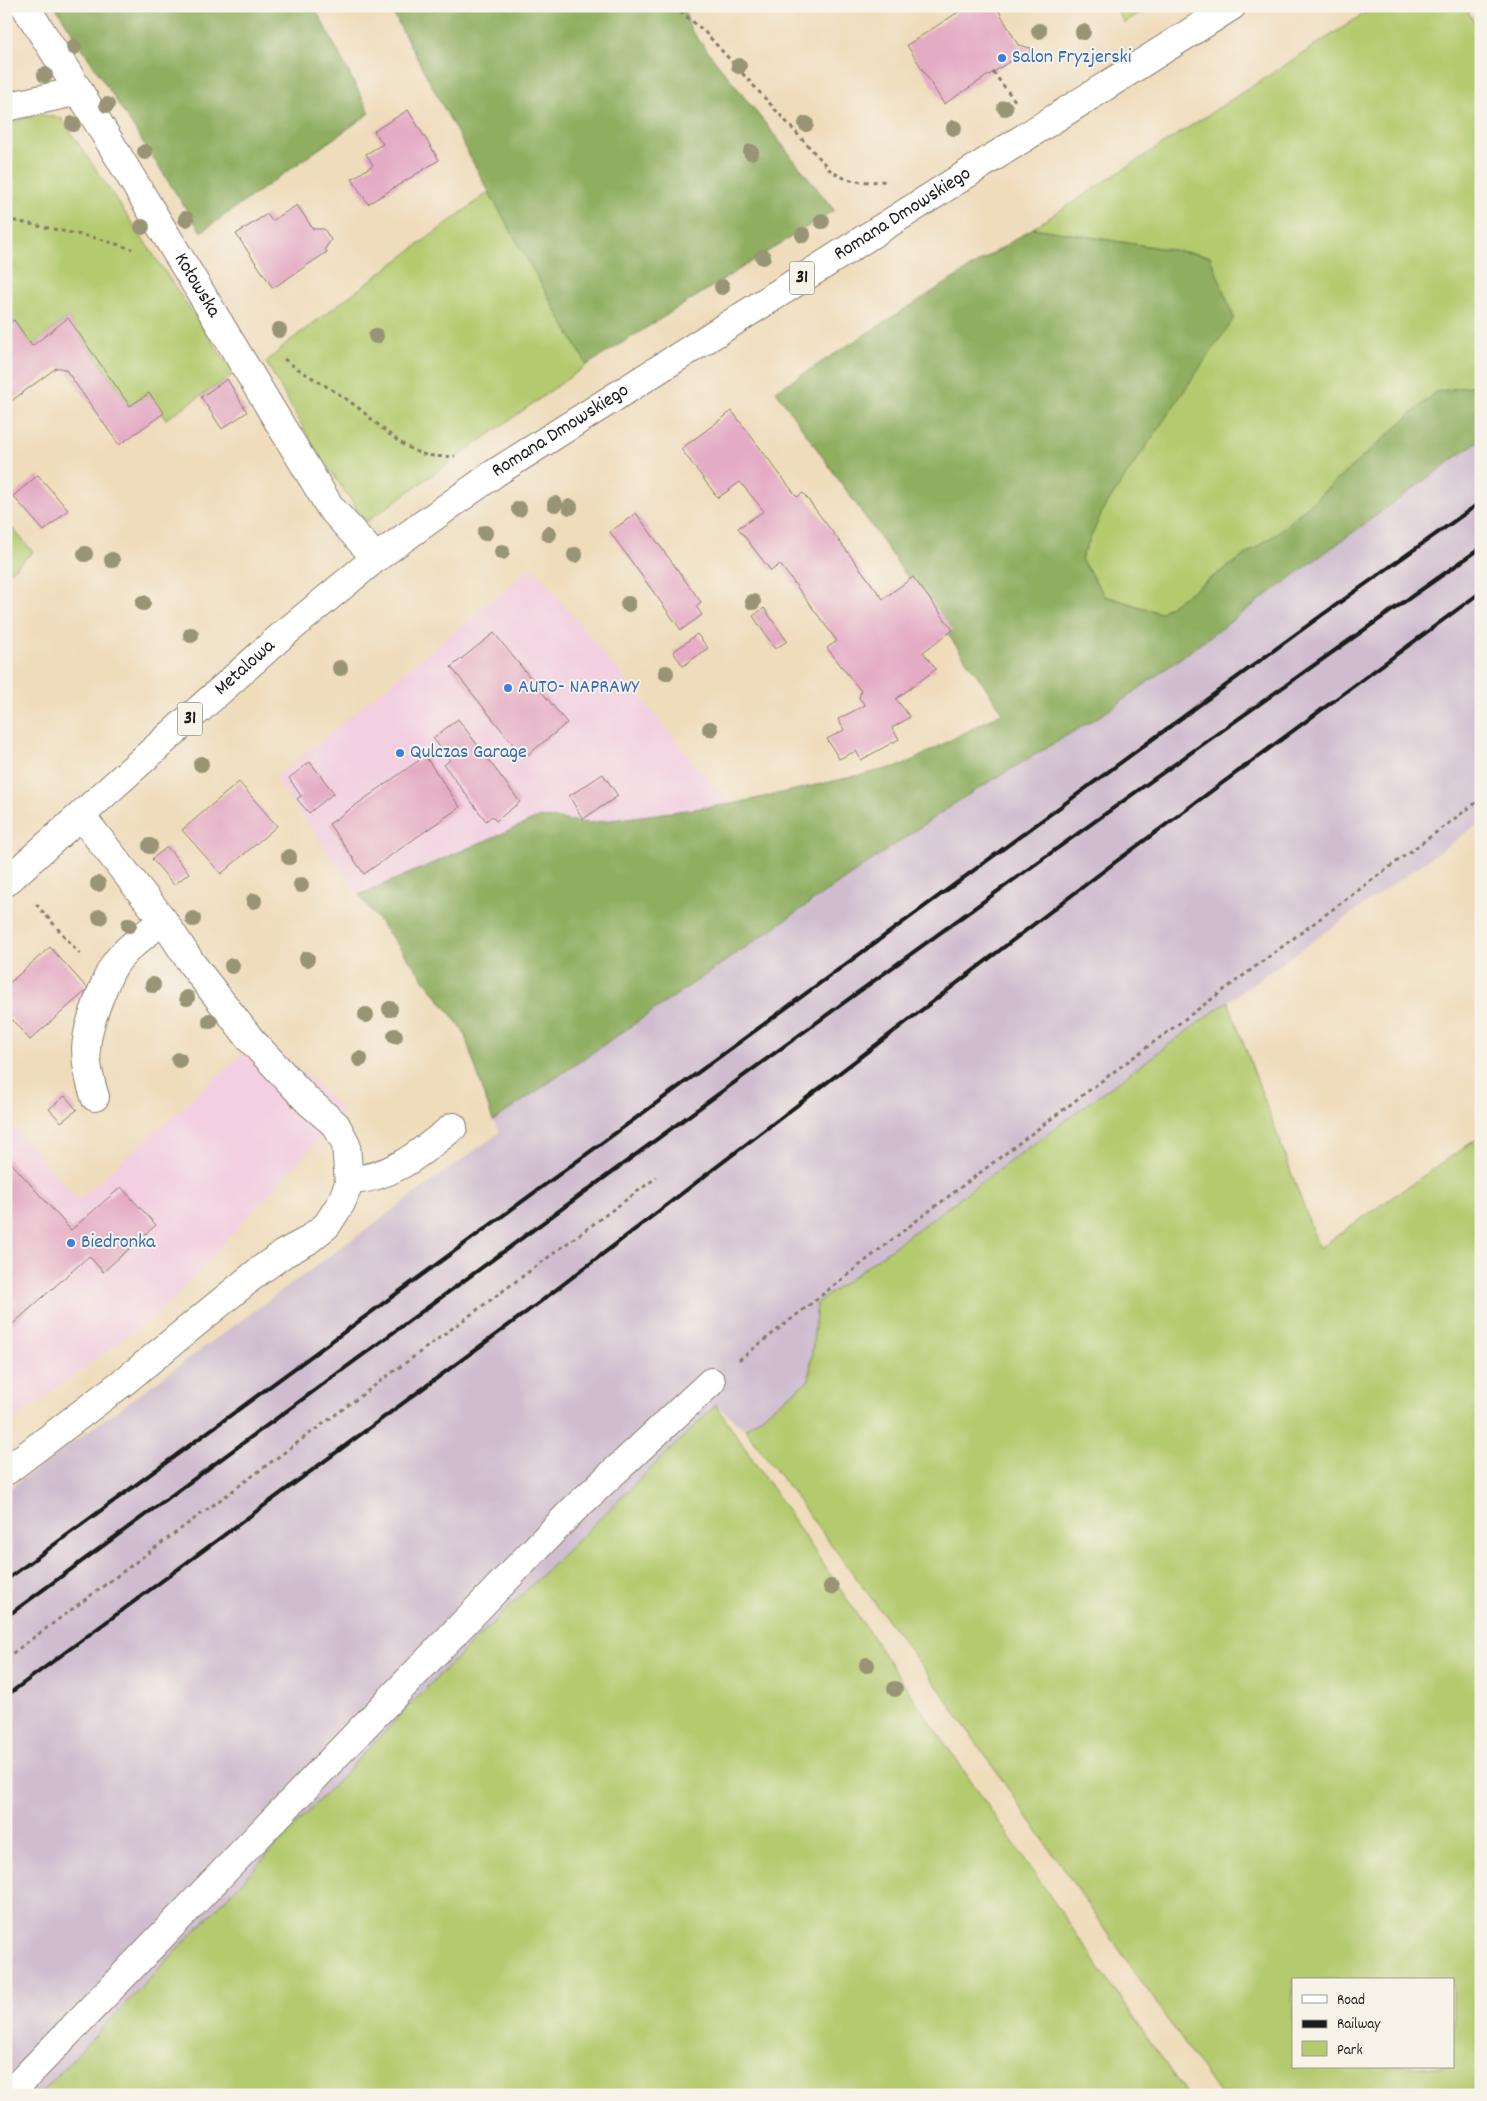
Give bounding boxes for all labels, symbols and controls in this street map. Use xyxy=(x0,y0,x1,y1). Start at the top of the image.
place label: Salon Fryzjerski xyxy=(1012,44,1132,72)
marker: Salon Fryzjerski xyxy=(996,52,1008,64)
street label: Romana Dmowskiego xyxy=(829,160,977,269)
street label: Kołowska xyxy=(166,248,227,324)
road number: 31 xyxy=(790,262,814,294)
street label: Romana Dmowskiego xyxy=(487,377,635,485)
street label: Metalowa xyxy=(209,633,282,703)
place label: AUTO- NAPRAWY xyxy=(518,674,639,702)
marker: AUTO- NAPRAWY xyxy=(502,682,514,694)
road number: 31 xyxy=(178,702,202,736)
place label: Qulczas Garage xyxy=(410,739,527,767)
marker: Qulczas Garage xyxy=(394,747,406,759)
place label: Biedronka xyxy=(81,1229,156,1257)
marker: Biedronka xyxy=(65,1237,77,1249)
legend xyxy=(1292,1978,1454,2068)
text: Road xyxy=(1337,1990,1365,2012)
text: Railway xyxy=(1337,2014,1381,2036)
text: Park xyxy=(1337,2040,1363,2062)

